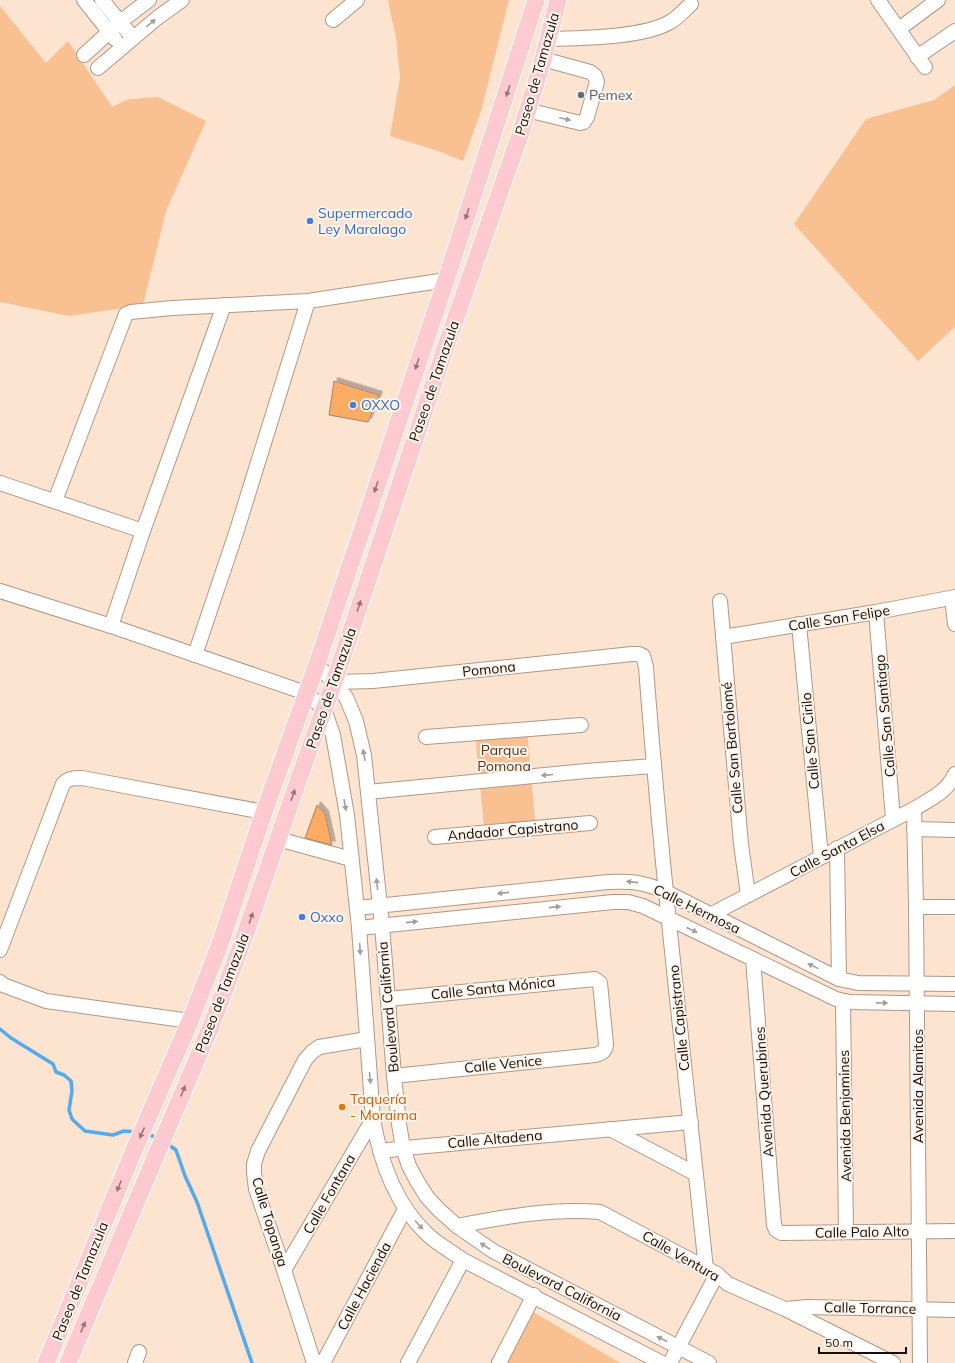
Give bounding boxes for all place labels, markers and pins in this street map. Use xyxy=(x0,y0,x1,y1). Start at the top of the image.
place label: Pemex xyxy=(589,86,633,104)
marker: Pemex xyxy=(576,90,586,100)
place label: Supermercado Ley Maralago xyxy=(318,204,412,238)
marker: Supermercado Ley Maralago xyxy=(305,216,315,226)
place label: OXXO xyxy=(361,396,400,414)
marker: OXXO xyxy=(348,400,358,410)
place label: Oxxo xyxy=(310,908,344,926)
marker: Oxxo xyxy=(297,912,307,922)
place label: Taquería - Moraima xyxy=(350,1090,417,1124)
marker: Taquería - Moraima xyxy=(337,1102,347,1112)

